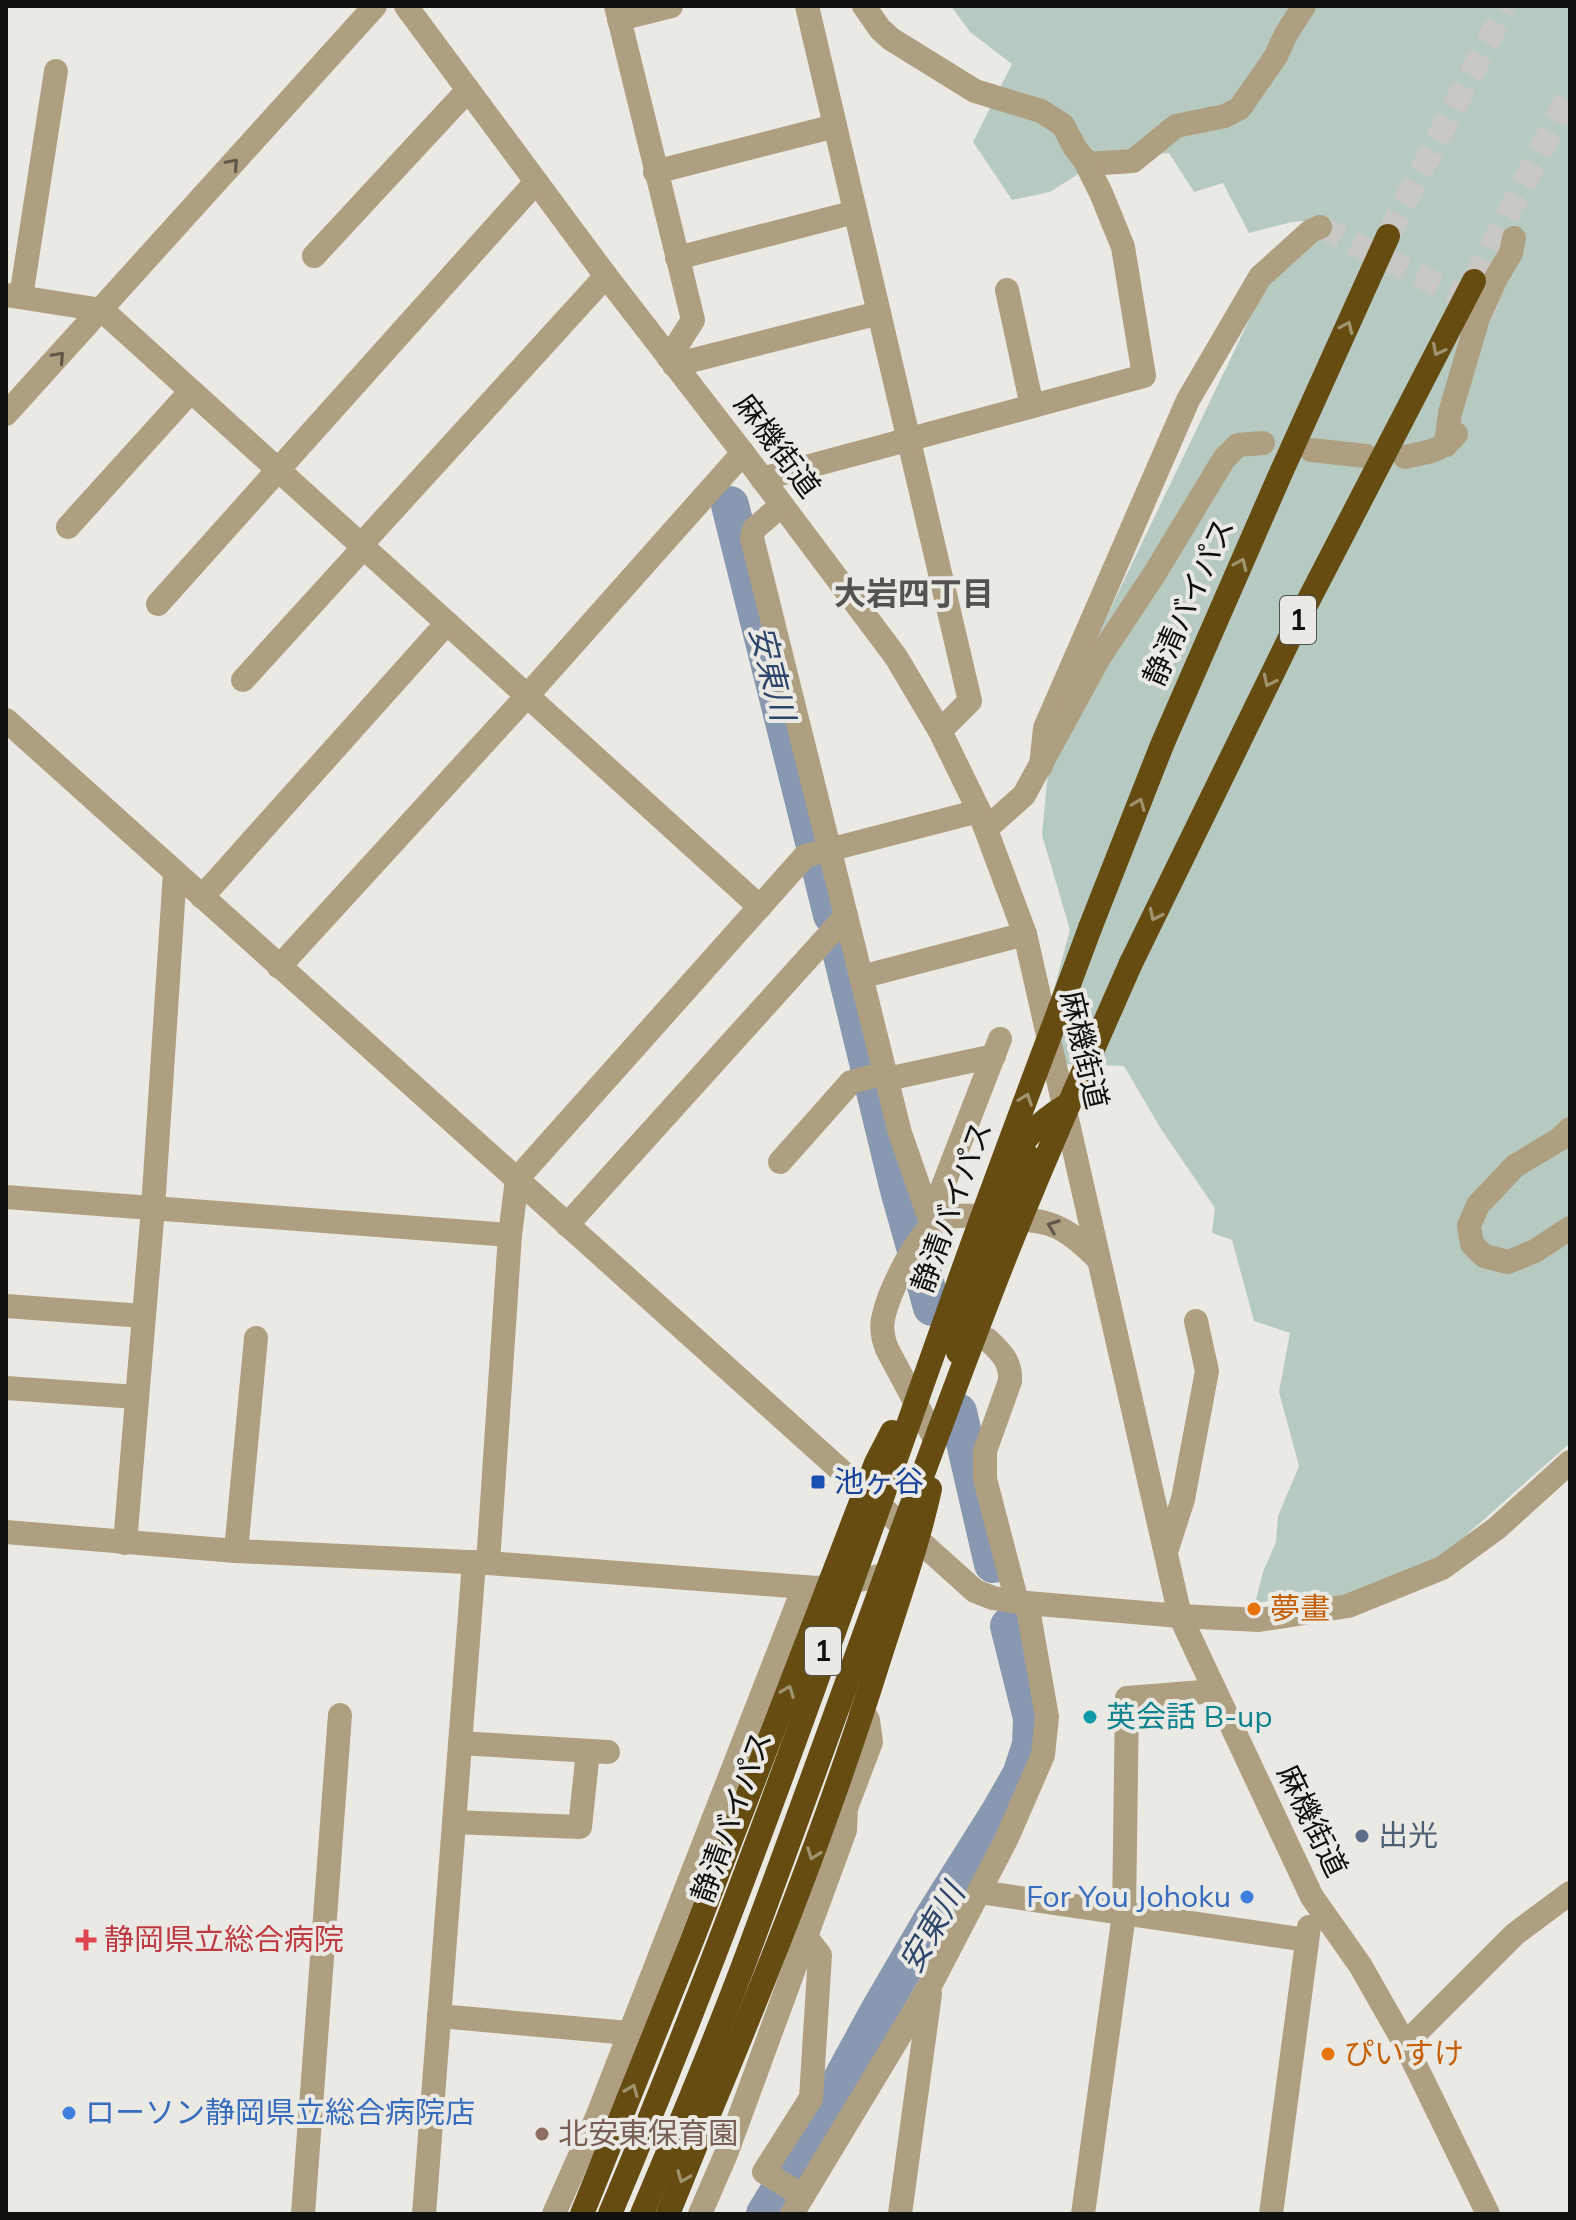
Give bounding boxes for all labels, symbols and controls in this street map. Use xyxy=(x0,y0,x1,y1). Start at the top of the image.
one-way arrow xyxy=(223,158,238,173)
one-way arrow xyxy=(1337,321,1353,335)
one-way arrow xyxy=(1433,342,1448,356)
one-way arrow xyxy=(49,351,63,366)
street label: 麻機街道 xyxy=(727,386,829,505)
street label: 静清バイパス xyxy=(1134,512,1242,691)
one-way arrow xyxy=(1231,558,1247,573)
district label: 大岩四丁目 xyxy=(834,573,994,613)
road number: 1 xyxy=(1280,596,1316,644)
water label: 安東川 xyxy=(742,621,805,727)
one-way arrow xyxy=(1262,673,1278,687)
one-way arrow xyxy=(1129,797,1146,811)
one-way arrow xyxy=(1149,906,1164,921)
street label: 麻機街道 xyxy=(1053,987,1117,1113)
one-way arrow xyxy=(1017,1093,1033,1107)
street label: 静清バイパス xyxy=(903,1116,1000,1297)
one-way arrow xyxy=(1047,1219,1061,1236)
place label: 池ヶ谷 xyxy=(834,1462,924,1500)
marker: 池ヶ谷 xyxy=(809,1473,827,1491)
place label: 夢畫 xyxy=(1270,1589,1330,1627)
marker: 夢畫 xyxy=(1245,1600,1263,1618)
road number: 1 xyxy=(805,1627,841,1675)
one-way arrow xyxy=(778,1685,795,1699)
place label: 英会話 B-up xyxy=(1106,1697,1272,1735)
marker: 英会話 B-up xyxy=(1081,1708,1099,1726)
street label: 静清バイパス xyxy=(683,1726,780,1907)
street label: 麻機街道 xyxy=(1270,1758,1356,1883)
place label: 出光 xyxy=(1378,1816,1438,1854)
marker: 出光 xyxy=(1353,1827,1371,1845)
one-way arrow xyxy=(807,1846,823,1860)
water label: 安東川 xyxy=(890,1873,974,1979)
place label: For You Johoku xyxy=(1026,1877,1231,1915)
marker: For You Johoku xyxy=(1238,1888,1256,1906)
place label: 静岡県立総合病院 xyxy=(104,1920,344,1958)
marker: 静岡県立総合病院 xyxy=(75,1929,97,1951)
place label: ぴいすけ xyxy=(1344,2034,1464,2072)
marker: ぴいすけ xyxy=(1319,2045,1337,2063)
one-way arrow xyxy=(622,2084,639,2098)
place label: ローソン静岡県立総合病院店 xyxy=(85,2093,475,2131)
marker: ローソン静岡県立総合病院店 xyxy=(60,2104,78,2122)
place label: 北安東保育園 xyxy=(558,2114,738,2152)
marker: 北安東保育園 xyxy=(533,2125,551,2143)
one-way arrow xyxy=(677,2169,693,2183)

